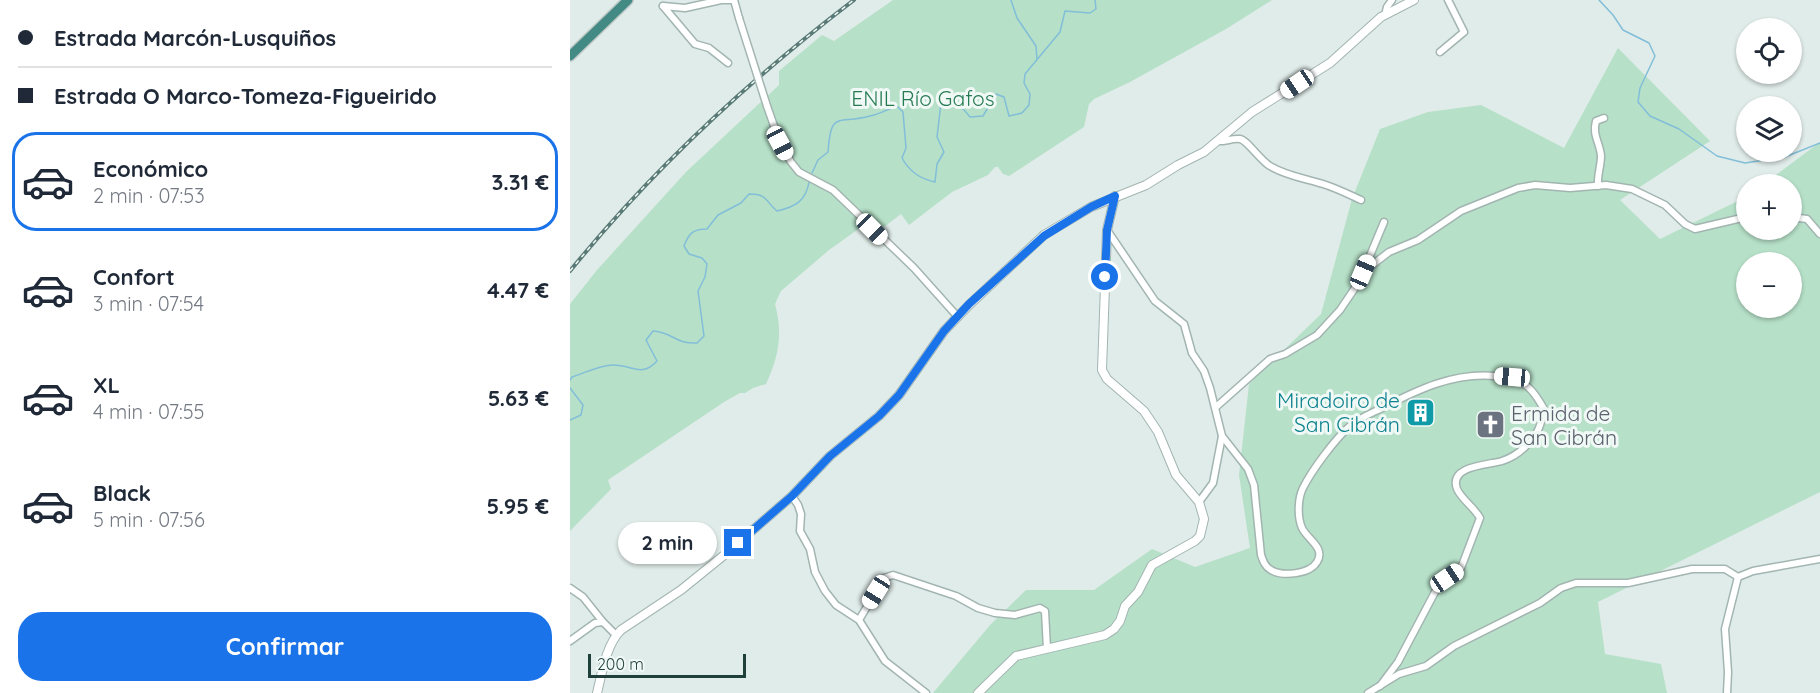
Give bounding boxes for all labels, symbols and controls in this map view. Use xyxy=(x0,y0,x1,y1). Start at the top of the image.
map controls xyxy=(1736,18,1802,318)
button: locate xyxy=(1736,18,1802,84)
text: Estrada Marcón-Lusquiños xyxy=(54,24,336,52)
car xyxy=(1277,66,1317,102)
text: Estrada O Marco-Tomeza-Figueirido xyxy=(54,82,437,110)
park label: ENIL Río Gafos xyxy=(851,85,995,111)
button: layers xyxy=(1736,96,1802,162)
car xyxy=(764,123,796,163)
icon: car xyxy=(21,155,75,209)
text: Económico xyxy=(93,155,208,183)
text: 3.31 € xyxy=(491,168,549,196)
button: + xyxy=(1736,174,1802,240)
text: 2 min · 07:53 xyxy=(93,183,205,208)
car xyxy=(853,210,891,248)
car xyxy=(1348,252,1378,292)
button: − xyxy=(1736,252,1802,318)
icon: car xyxy=(21,263,75,317)
text: Confort xyxy=(93,263,175,291)
route start xyxy=(1091,263,1118,290)
text: 4.47 € xyxy=(487,276,549,304)
text: 3 min · 07:54 xyxy=(93,291,204,316)
car xyxy=(1493,366,1531,388)
icon: car xyxy=(21,371,75,425)
text: XL xyxy=(93,371,120,399)
text: 5.63 € xyxy=(488,384,549,412)
place label: Miradoiro de San Cibrán xyxy=(1277,387,1400,437)
building icon: Miradoiro de San Cibrán xyxy=(1405,396,1437,428)
text: 4 min · 07:55 xyxy=(93,399,205,424)
place label: Ermida de San Cibrán xyxy=(1511,400,1617,450)
church icon: Ermida de San Cibrán xyxy=(1474,409,1506,441)
icon: car xyxy=(21,479,75,533)
text: Black xyxy=(93,479,151,507)
text: 5.95 € xyxy=(487,492,549,520)
text: 5 min · 07:56 xyxy=(93,507,205,532)
callout: 2 min xyxy=(618,522,717,564)
route end xyxy=(724,529,751,556)
text: 2 min xyxy=(641,530,694,555)
car xyxy=(1427,560,1467,596)
car xyxy=(859,572,893,612)
button: Confirmar xyxy=(18,612,552,681)
scale bar xyxy=(588,651,746,678)
text: 200 m xyxy=(597,654,644,674)

